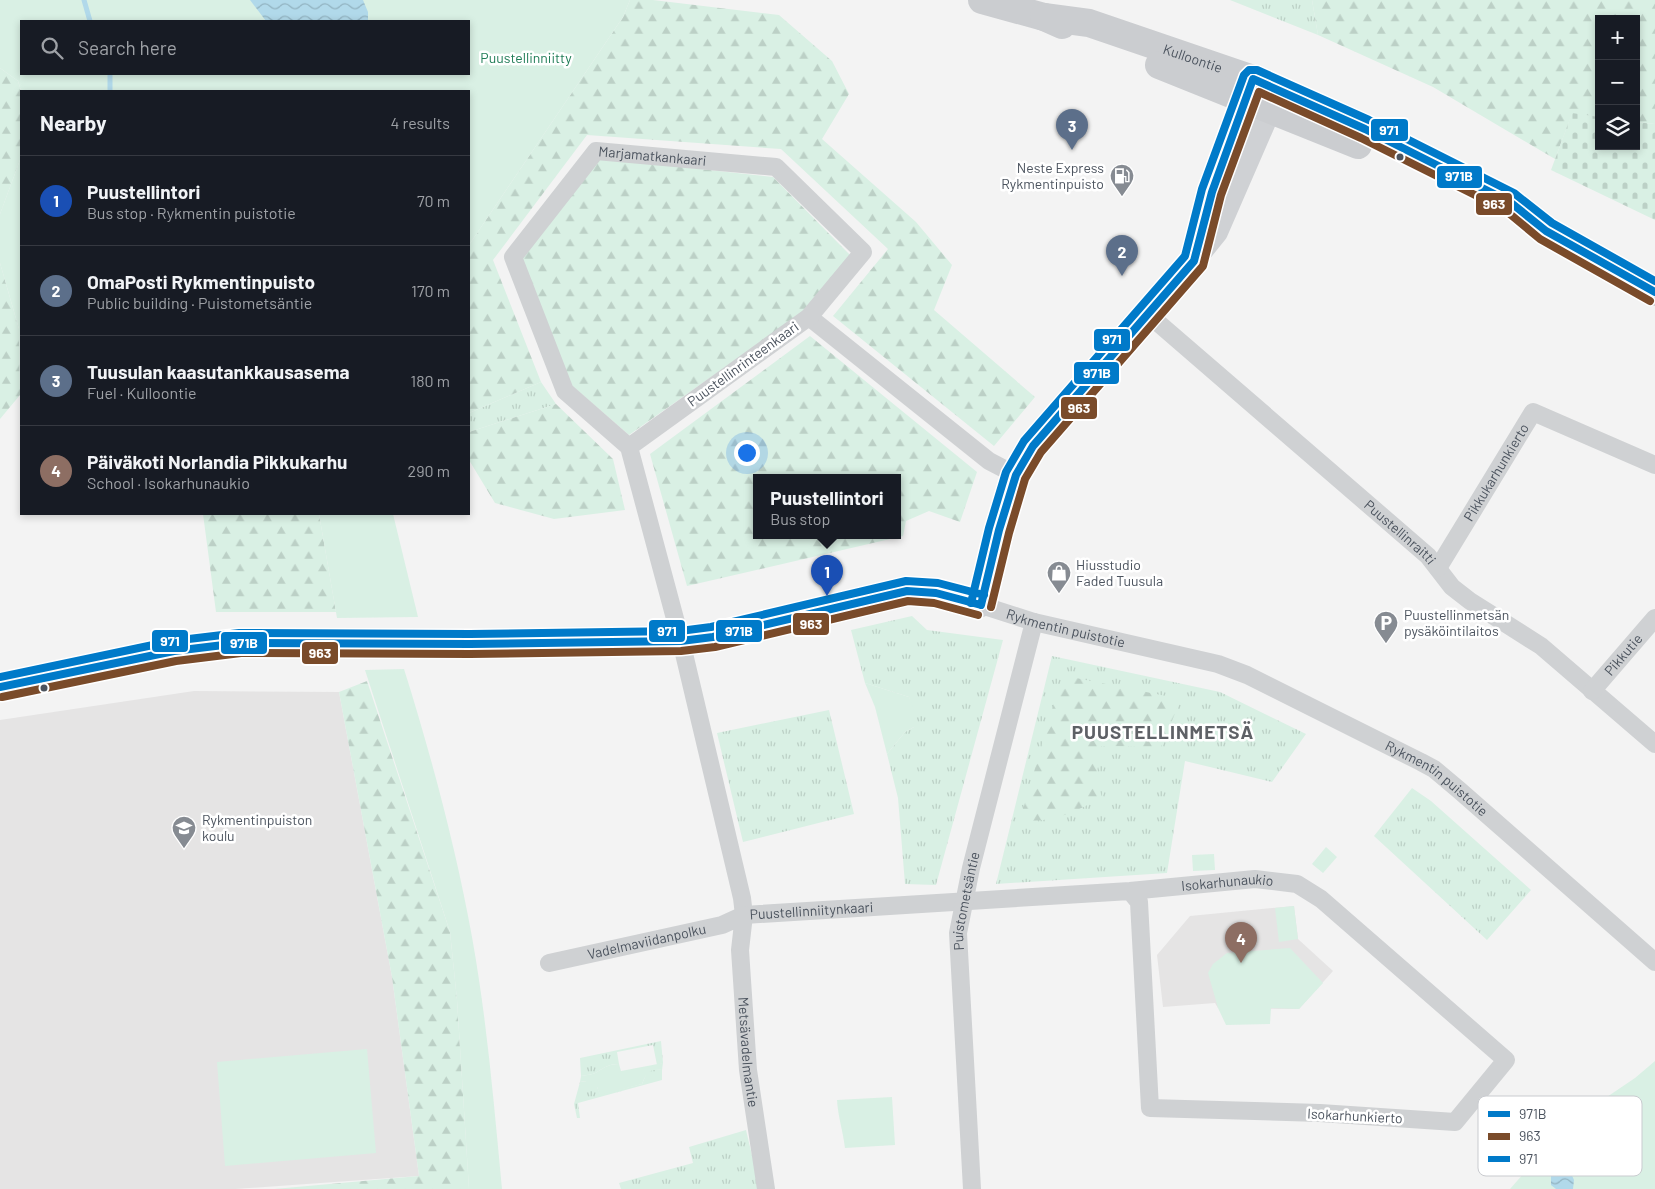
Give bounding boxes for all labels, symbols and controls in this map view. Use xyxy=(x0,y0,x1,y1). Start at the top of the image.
map controls xyxy=(1595,15,1640,150)
button: + xyxy=(1595,15,1640,60)
search box xyxy=(20,20,470,75)
icon: search xyxy=(38,34,66,62)
text: Search here xyxy=(78,36,177,59)
street label: Kulloontie xyxy=(1161,40,1225,76)
park label: Puustellinniitty xyxy=(480,49,572,66)
button: − xyxy=(1595,60,1640,105)
button: layers xyxy=(1595,105,1640,150)
pin: 3 xyxy=(1056,109,1088,150)
text: Nearby xyxy=(40,110,106,135)
text: 4 results xyxy=(390,113,450,132)
line badge: 971 xyxy=(1370,118,1409,142)
text: 971 xyxy=(1379,121,1399,138)
street label: Marjamatkankaari xyxy=(598,142,707,169)
unlabelled marker xyxy=(1395,152,1405,162)
place label: Neste Express Rykmentinpuisto xyxy=(1001,159,1104,192)
fuel station icon: Neste Express Rykmentinpuisto xyxy=(1109,163,1135,197)
line badge: 971B xyxy=(1436,165,1483,189)
text: 971B xyxy=(1445,167,1473,184)
text: Puustellintori xyxy=(87,180,200,203)
text: 1 xyxy=(53,191,59,210)
text: 70 m xyxy=(417,191,450,210)
line badge: 963 xyxy=(1475,192,1513,216)
text: 963 xyxy=(1483,195,1505,212)
text: Bus stop · Rykmentin puistotie xyxy=(87,203,296,222)
pin: 2 xyxy=(1106,235,1138,276)
text: OmaPosti Rykmentinpuisto xyxy=(87,270,315,293)
text: 2 xyxy=(52,281,60,300)
text: 170 m xyxy=(411,281,450,300)
text: Public building · Puistometsäntie xyxy=(87,293,312,312)
street label: Puustellinrinteenkaari xyxy=(684,318,802,410)
line badge: 971 xyxy=(1093,328,1131,352)
text: 971 xyxy=(1102,330,1122,347)
text: Tuusulan kaasutankkausasema xyxy=(87,360,350,383)
line badge: 971B xyxy=(1073,361,1120,385)
text: 971B xyxy=(1083,364,1111,381)
text: 3 xyxy=(52,371,60,390)
text: 180 m xyxy=(411,371,450,390)
text: Fuel · Kulloontie xyxy=(87,383,197,402)
line badge: 963 xyxy=(1060,396,1098,420)
text: 963 xyxy=(1068,399,1090,416)
street label: Pikkukarhunkierto xyxy=(1460,420,1532,524)
your location xyxy=(734,440,760,466)
text: Päiväkoti Norlandia Pikkukarhu xyxy=(87,450,347,473)
text: 4 xyxy=(51,461,61,480)
text: 290 m xyxy=(408,461,450,480)
text: School · Isokarhunaukio xyxy=(87,473,250,492)
popup xyxy=(753,474,901,539)
text: Puustellintori xyxy=(770,486,884,509)
street label: Puustellinraitti xyxy=(1361,496,1440,567)
text: Bus stop xyxy=(770,509,830,528)
pin: 1 xyxy=(811,555,843,596)
place label: Hiusstudio Faded Tuusula xyxy=(1076,556,1163,589)
shop icon: Hiusstudio Faded Tuusula xyxy=(1046,560,1072,594)
street label: Rykmentin puistotie xyxy=(1004,605,1127,651)
place label: Puustellinmetsän pysäköintilaitos xyxy=(1404,606,1509,639)
parking icon: Puustellinmetsän pysäköintilaitos xyxy=(1373,610,1399,644)
line badge: 963 xyxy=(792,612,830,636)
text: 963 xyxy=(800,615,822,632)
line badge: 971 xyxy=(648,619,686,643)
line badge: 971B xyxy=(715,619,763,643)
text: 971 xyxy=(657,622,677,639)
text: 971B xyxy=(725,622,753,639)
line badge: 971 xyxy=(151,629,189,653)
street label: Pikkutie xyxy=(1600,630,1646,679)
line badge: 971B xyxy=(220,631,268,655)
text: 971 xyxy=(160,632,180,649)
text: 971B xyxy=(230,634,258,651)
line badge: 963 xyxy=(301,641,339,665)
text: 963 xyxy=(309,644,331,661)
unlabelled marker xyxy=(39,683,49,693)
district label: PUUSTELLINMETSÄ xyxy=(1072,720,1254,743)
street label: Rykmentin puistotie xyxy=(1383,737,1492,819)
place label: Rykmentinpuiston koulu xyxy=(202,811,312,844)
school or university icon: Rykmentinpuiston koulu xyxy=(171,815,197,849)
street label: Puistometsäntie xyxy=(949,850,983,951)
street label: Isokarhunaukio xyxy=(1180,870,1275,894)
street label: Puustellinniitynkaari xyxy=(749,898,874,923)
street label: Vadelmaviidanpolku xyxy=(586,920,707,962)
pin: 4 xyxy=(1225,922,1257,963)
street label: Metsävadelmantie xyxy=(735,996,763,1108)
legend xyxy=(1478,1096,1642,1176)
street label: Isokarhunkierto xyxy=(1307,1105,1403,1126)
text: 971B xyxy=(1519,1105,1547,1122)
text: 963 xyxy=(1519,1127,1541,1144)
text: 971 xyxy=(1519,1150,1538,1167)

